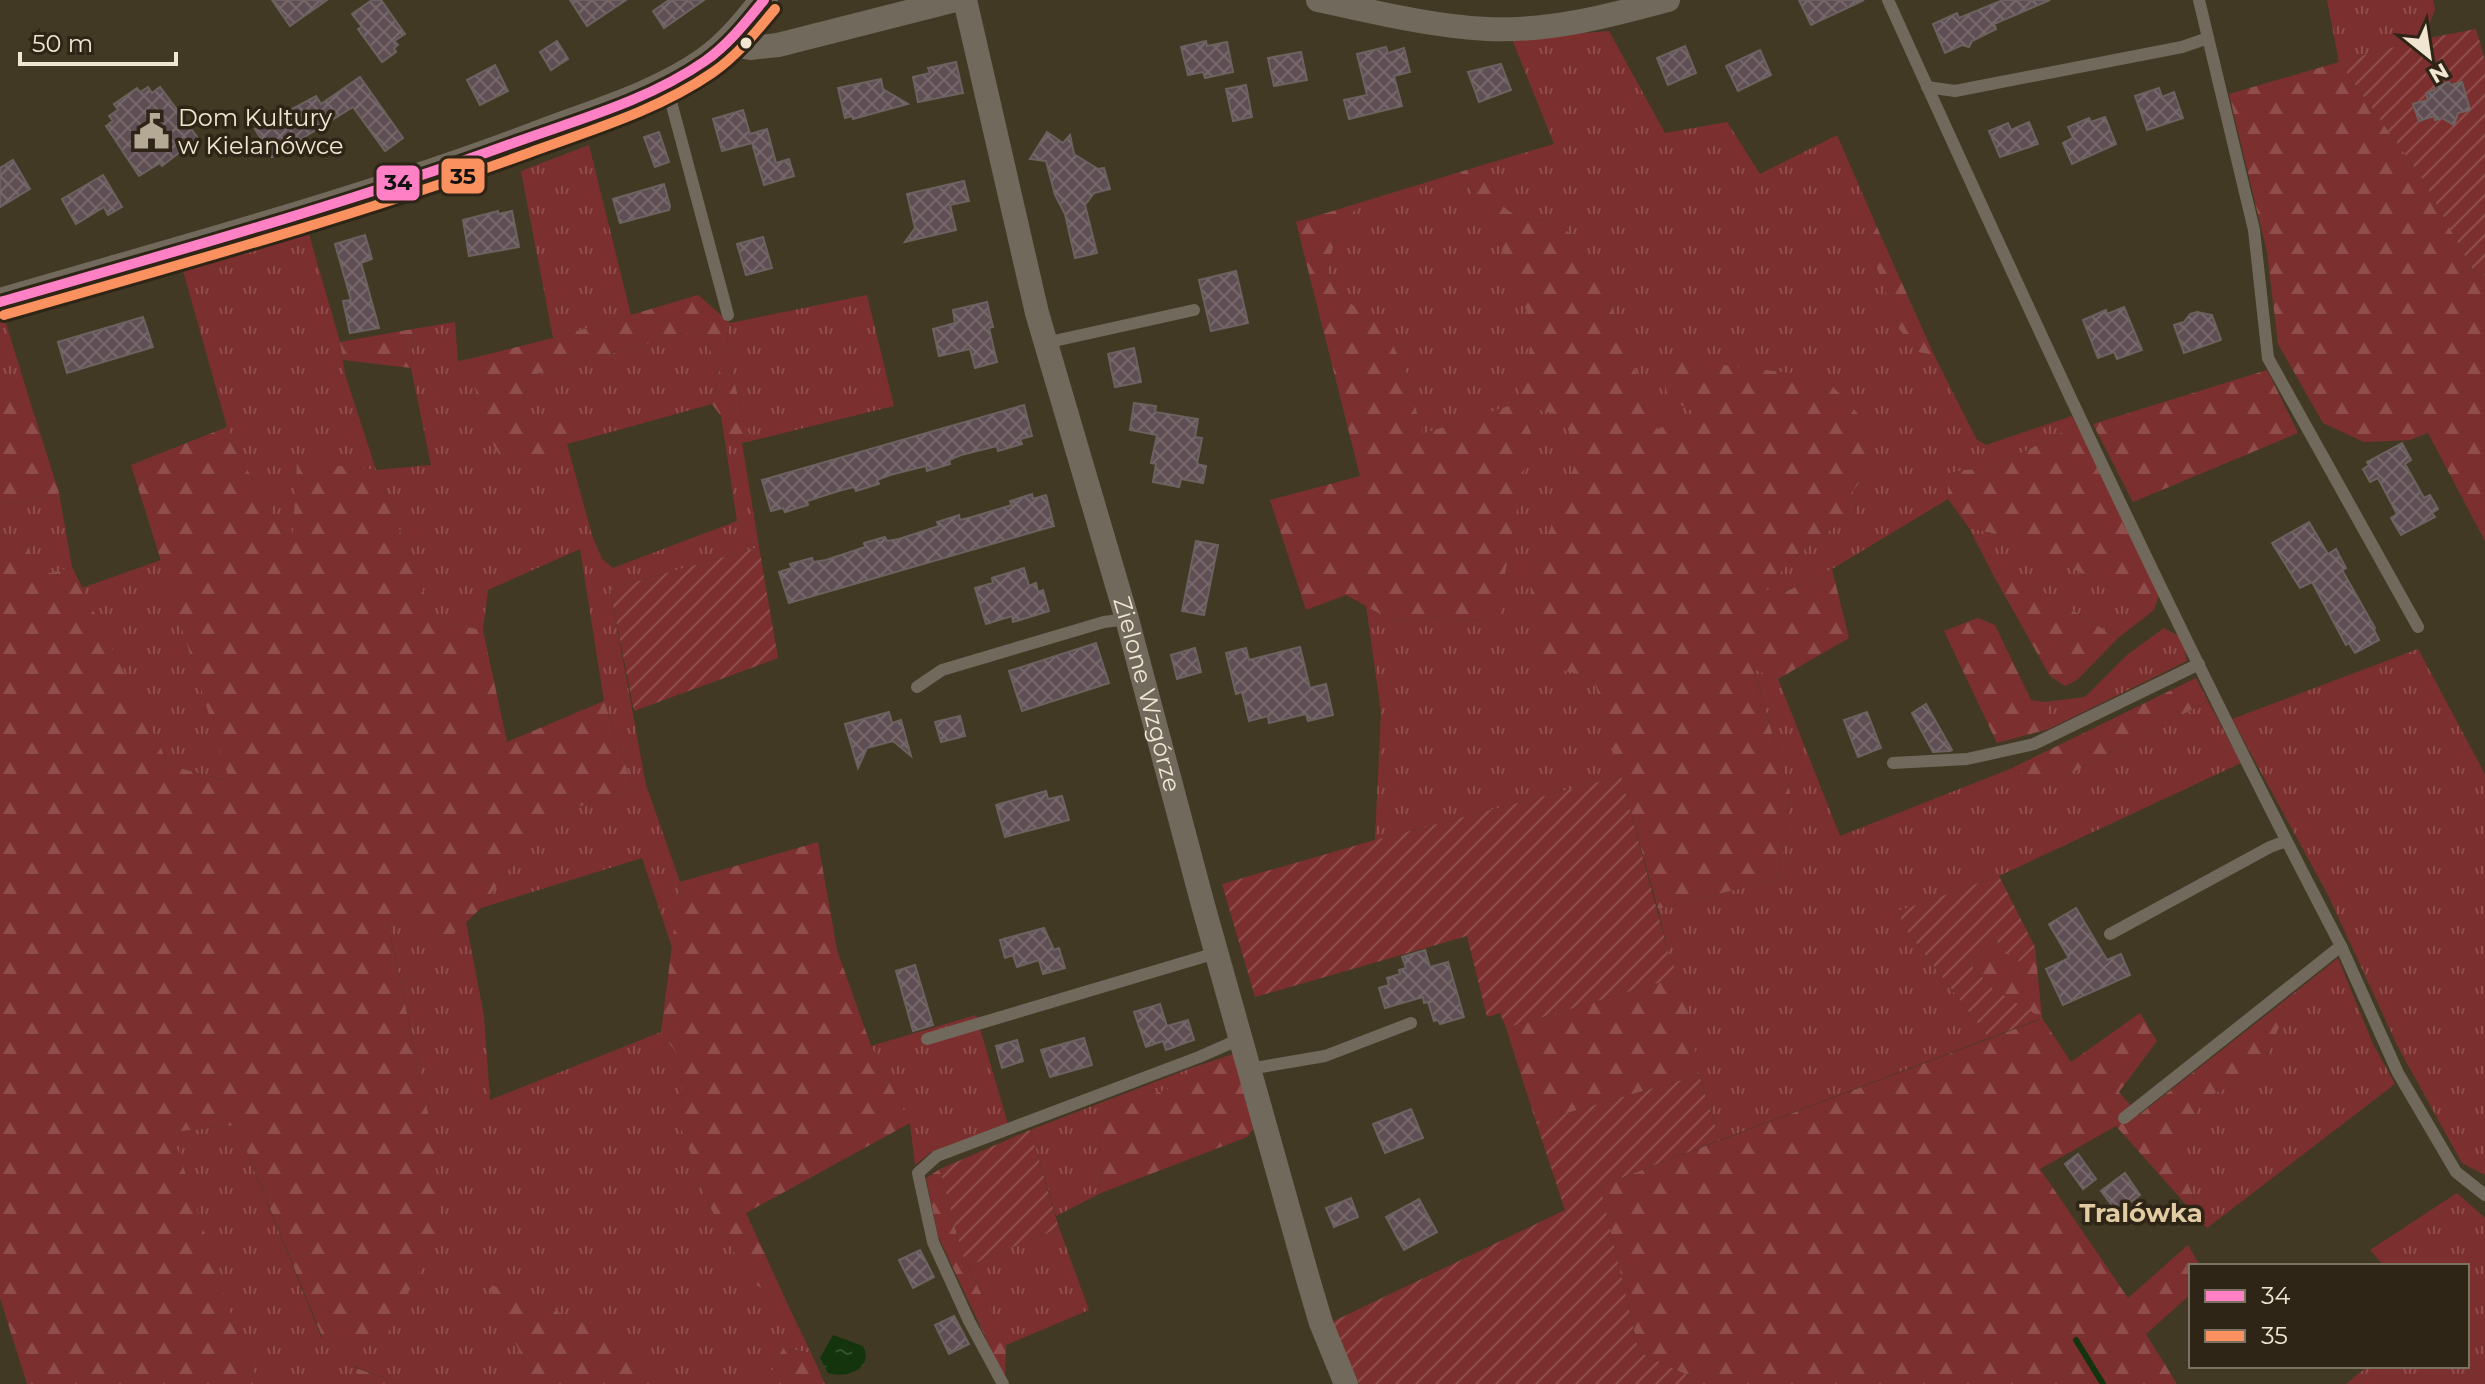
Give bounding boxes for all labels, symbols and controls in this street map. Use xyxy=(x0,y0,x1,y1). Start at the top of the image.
scale bar xyxy=(20,16,176,66)
north arrow xyxy=(2389,16,2469,96)
text: 50 m xyxy=(32,29,93,58)
unlabelled marker xyxy=(738,35,754,51)
text: N xyxy=(2424,57,2453,89)
place label: Dom Kultury w Kielanówce xyxy=(178,103,343,160)
public building icon: Dom Kultury w Kielanówce xyxy=(133,113,171,151)
line badge: 35 xyxy=(440,157,486,195)
text: 35 xyxy=(449,163,476,190)
line badge: 34 xyxy=(375,164,421,202)
text: 34 xyxy=(383,169,412,196)
street label: Zielone Wzgórze xyxy=(1107,593,1187,795)
district label: Tralówka xyxy=(2079,1197,2203,1229)
legend xyxy=(2189,1264,2469,1368)
text: 34 xyxy=(2261,1281,2291,1310)
text: 35 xyxy=(2261,1321,2288,1350)

